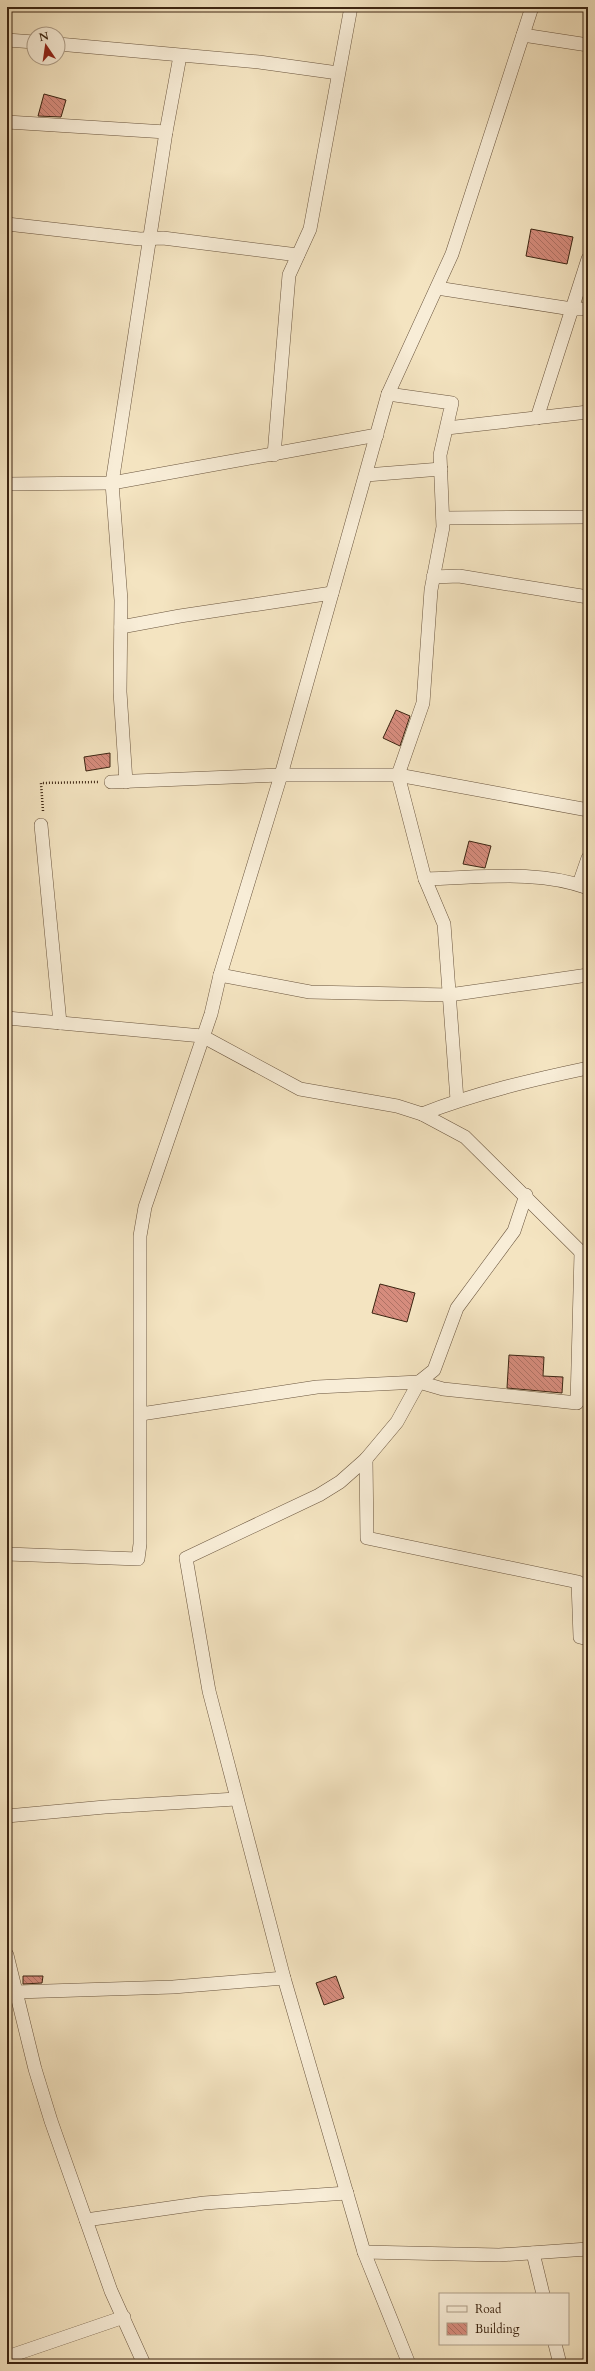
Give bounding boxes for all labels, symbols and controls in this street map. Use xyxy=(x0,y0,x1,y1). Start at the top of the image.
north arrow xyxy=(26,26,66,66)
text: N xyxy=(38,28,51,45)
legend xyxy=(439,2293,569,2345)
text: Road xyxy=(475,2301,502,2317)
text: Building xyxy=(475,2321,520,2337)

